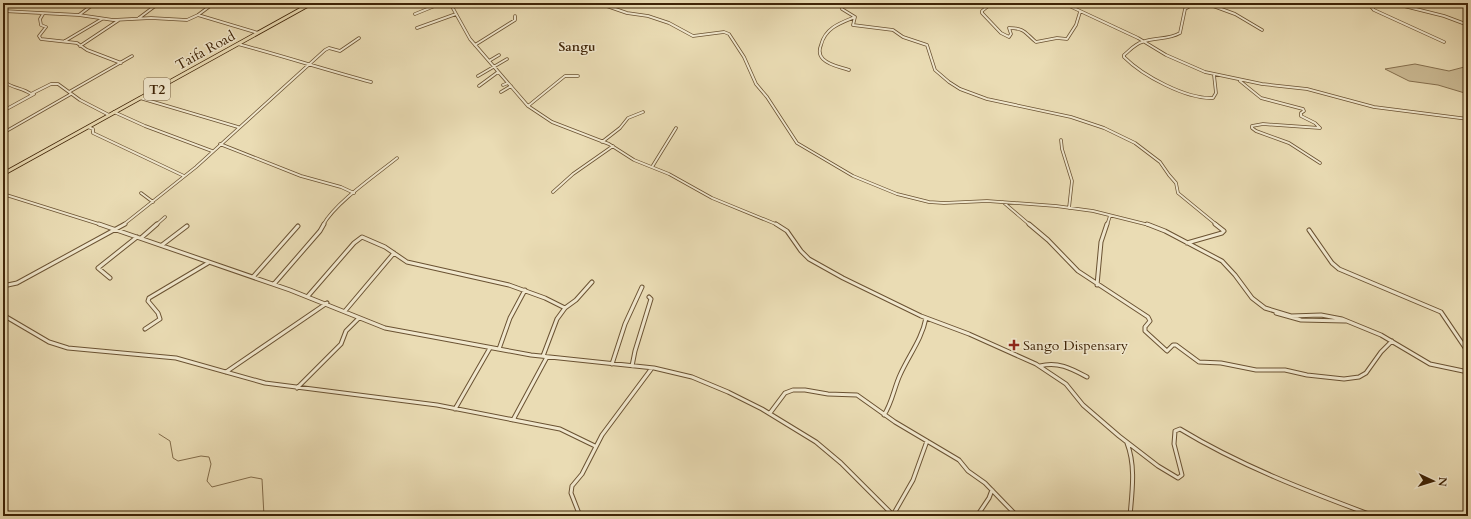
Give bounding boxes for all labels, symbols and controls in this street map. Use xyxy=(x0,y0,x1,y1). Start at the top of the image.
street label: Taifa Road xyxy=(172,26,239,75)
district label: Sangu xyxy=(558,38,596,56)
road number: T2 xyxy=(144,78,170,100)
place label: Sango Dispensary xyxy=(1023,336,1129,355)
marker: Sango Dispensary xyxy=(1008,339,1020,351)
north arrow xyxy=(1413,461,1453,501)
text: N xyxy=(1435,476,1450,487)

